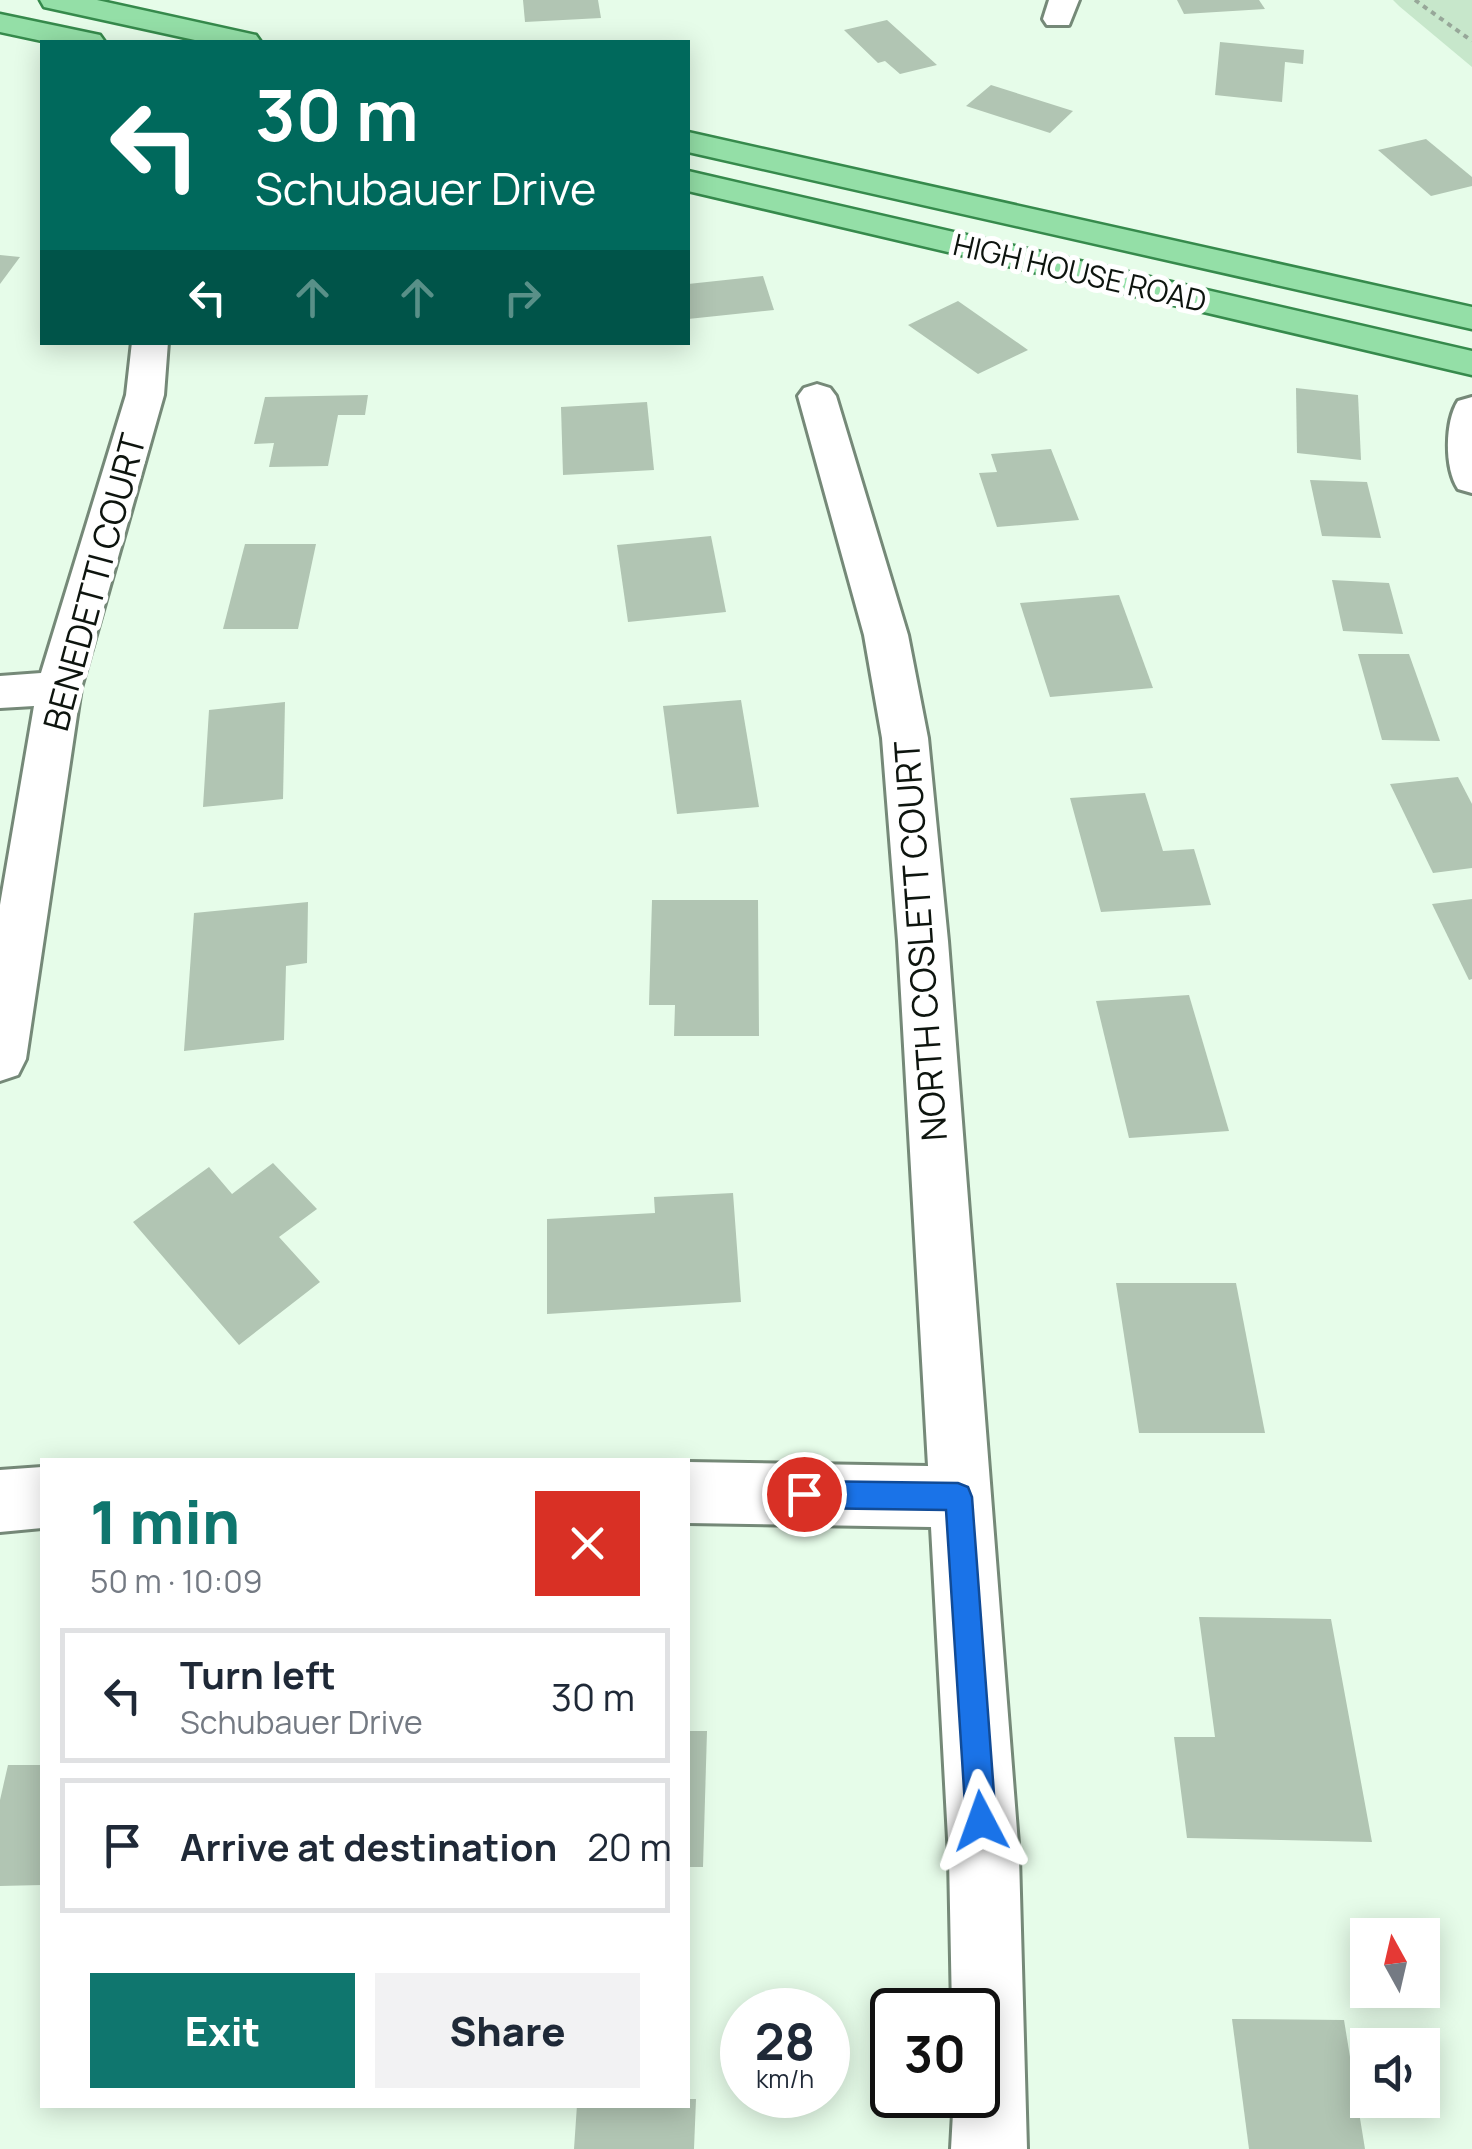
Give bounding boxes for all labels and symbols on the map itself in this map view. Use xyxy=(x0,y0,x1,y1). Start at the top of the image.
street label: HIGH HOUSE ROAD xyxy=(949,223,1211,321)
street label: BENEDETTI COURT xyxy=(31,428,157,736)
street label: NORTH COSLETT COURT xyxy=(882,739,958,1143)
pin xyxy=(762,1452,847,1537)
position arrow xyxy=(929,1769,1033,1873)
north arrow xyxy=(1350,1918,1440,2008)
speed limit sign: 30 xyxy=(870,1988,1000,2118)

